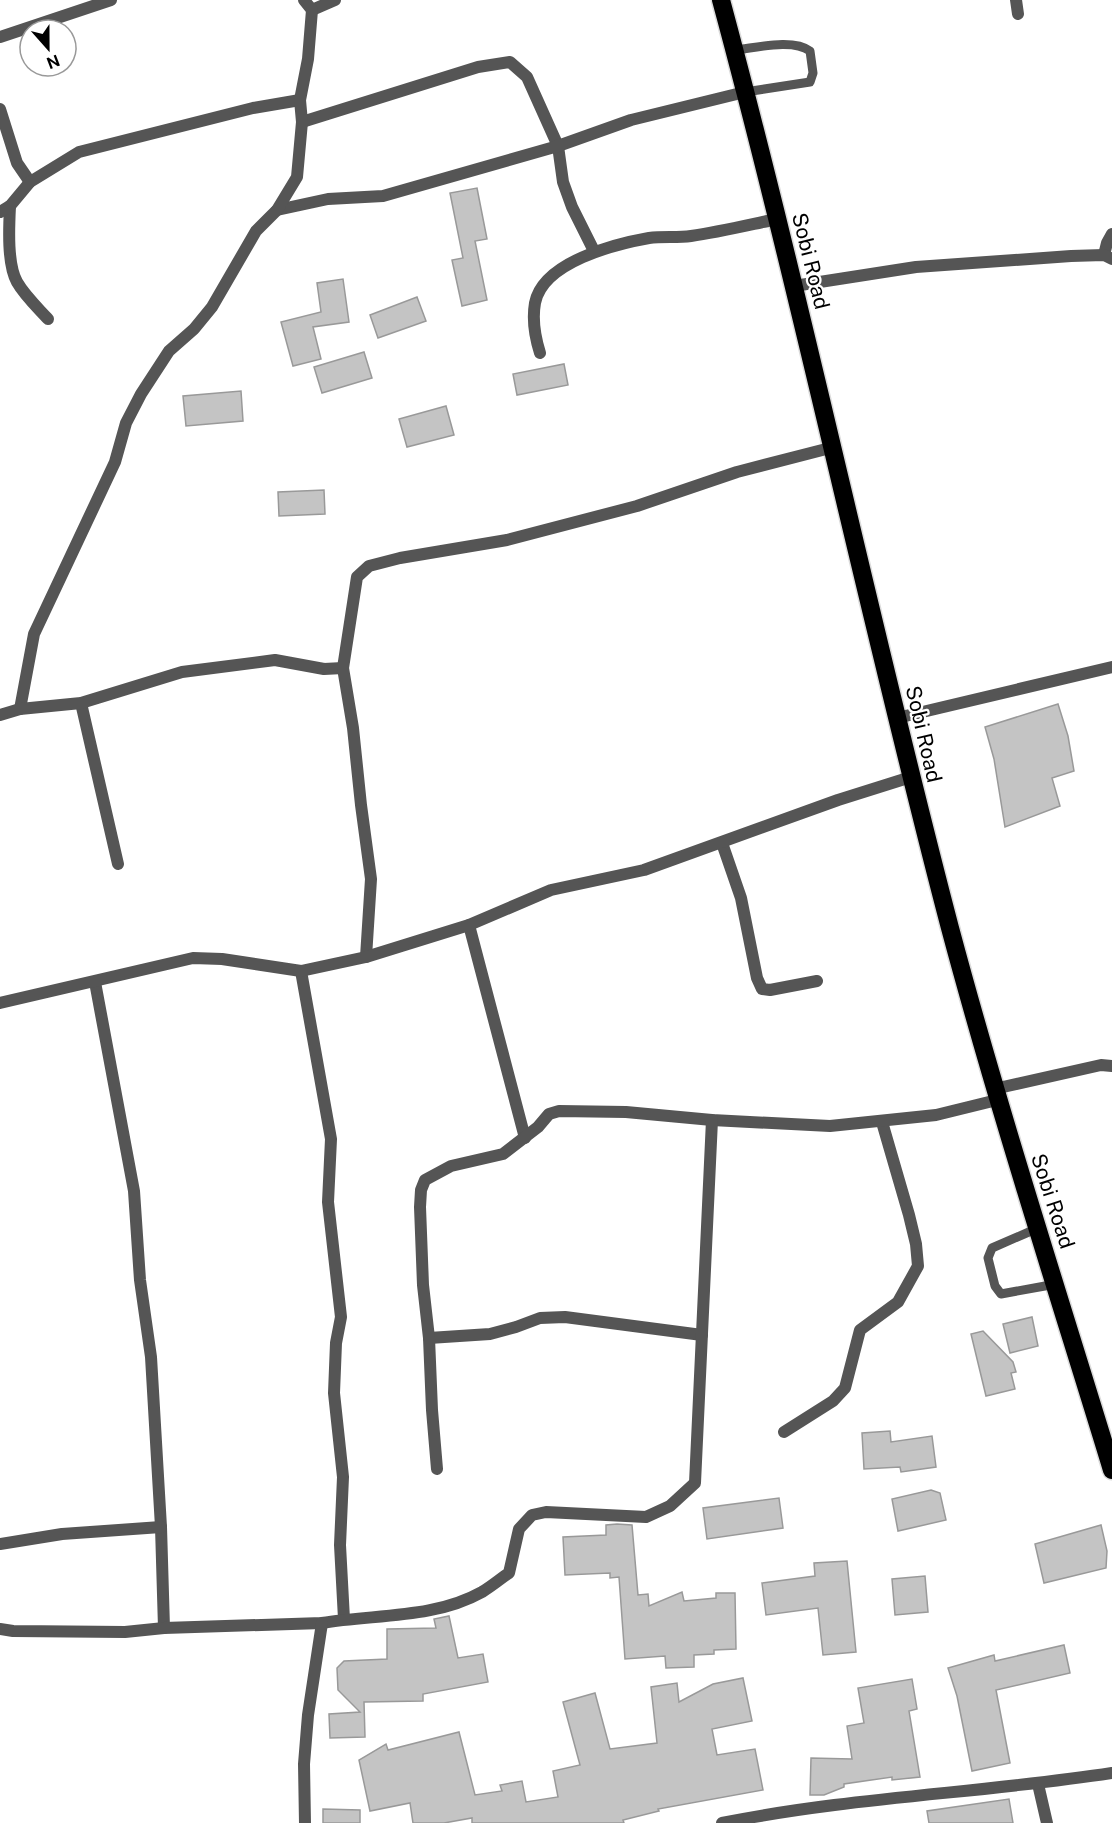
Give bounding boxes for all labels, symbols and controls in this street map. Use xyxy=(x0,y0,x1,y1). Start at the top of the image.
north arrow xyxy=(18,18,78,78)
text: N xyxy=(44,50,62,73)
street label: Sobi Road xyxy=(787,210,835,312)
street label: Sobi Road xyxy=(901,683,947,785)
street label: Sobi Road xyxy=(1026,1150,1080,1252)

